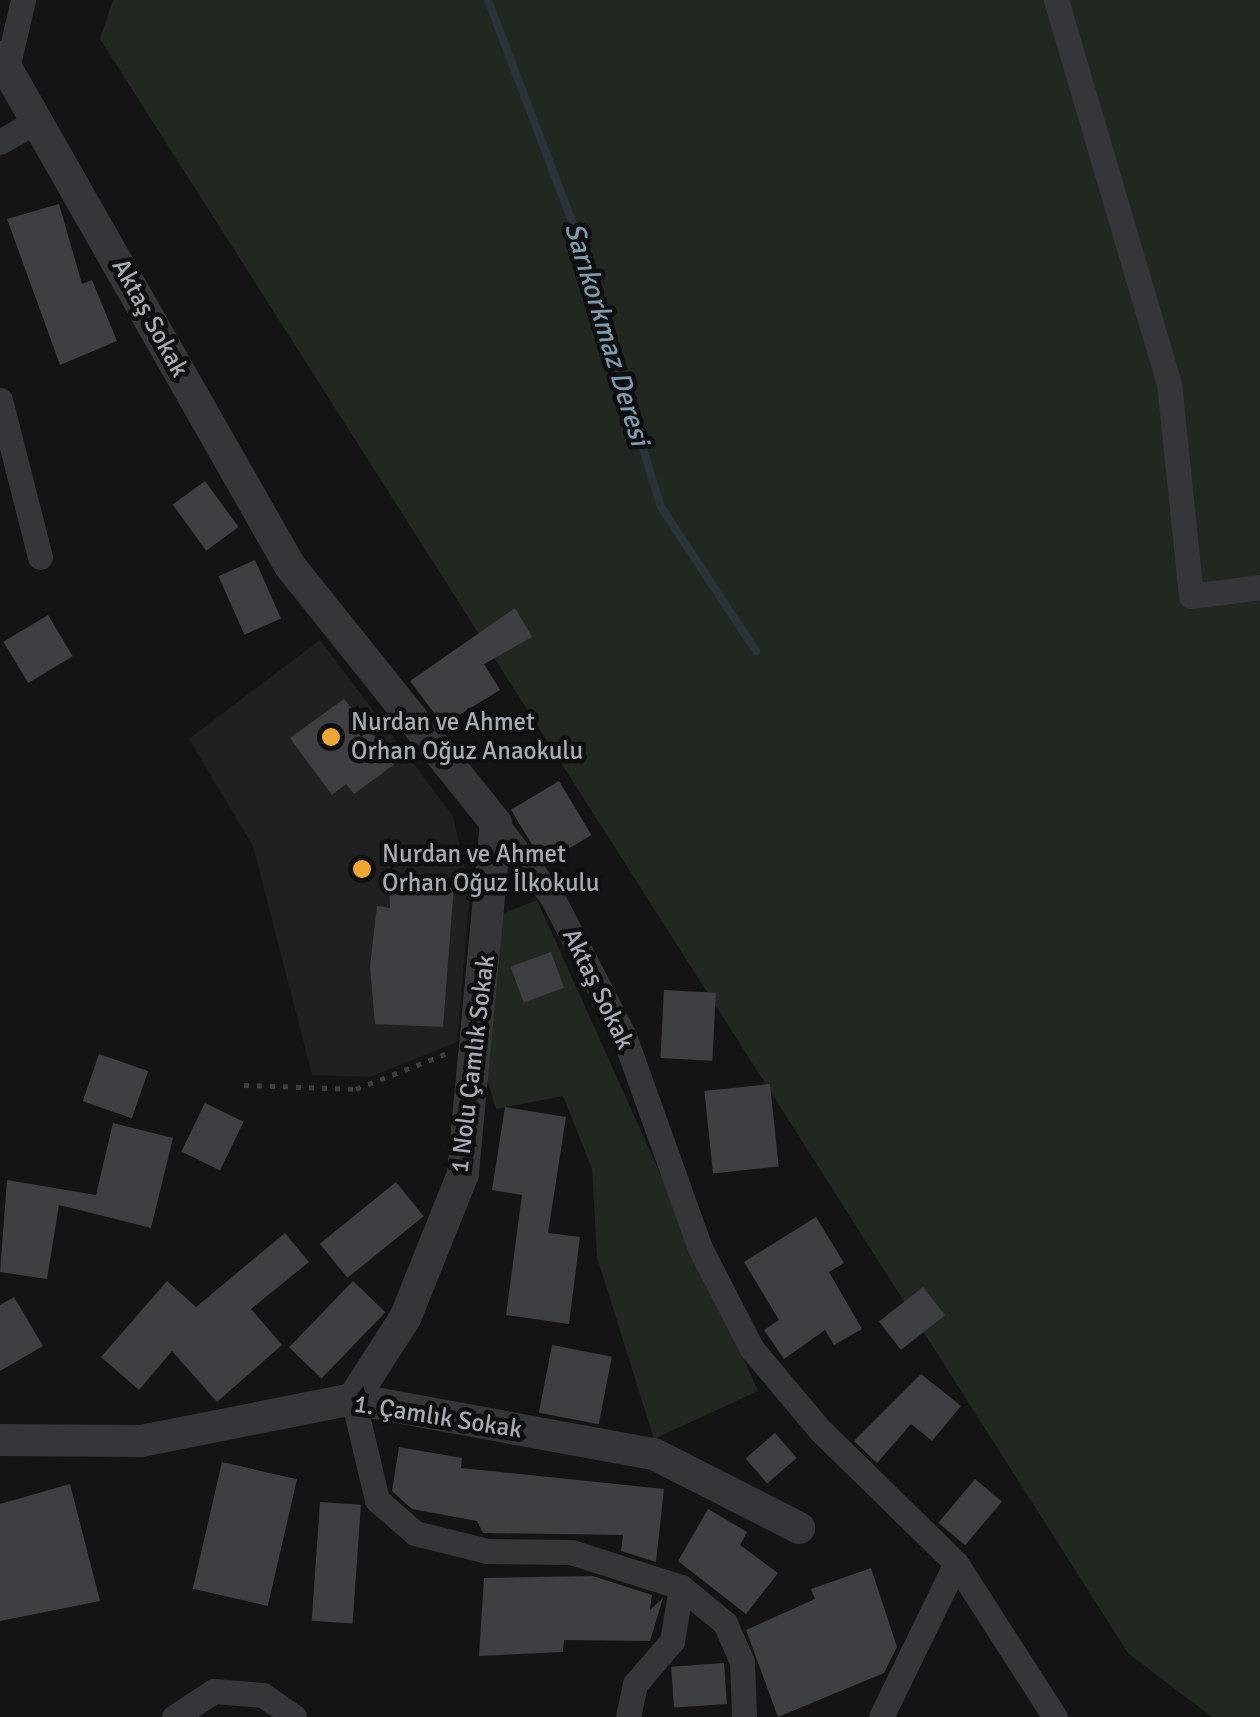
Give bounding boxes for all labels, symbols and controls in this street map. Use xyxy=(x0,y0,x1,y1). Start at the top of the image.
water label: Sarıkorkmaz Deresi xyxy=(557,218,657,450)
street label: Aktaş Sokak xyxy=(105,254,195,382)
place label: Nurdan ve Ahmet Orhan Oğuz Anaokulu xyxy=(351,708,583,767)
marker: Nurdan ve Ahmet Orhan Oğuz Anaokulu xyxy=(320,726,342,748)
place label: Nurdan ve Ahmet Orhan Oğuz İlkokulu xyxy=(382,840,599,899)
marker: Nurdan ve Ahmet Orhan Oğuz İlkokulu xyxy=(351,858,373,880)
street label: Aktaş Sokak xyxy=(556,924,640,1054)
street label: 1 Nolu Çamlık Sokak xyxy=(445,953,501,1175)
street label: 1. Çamlık Sokak xyxy=(352,1389,524,1445)

